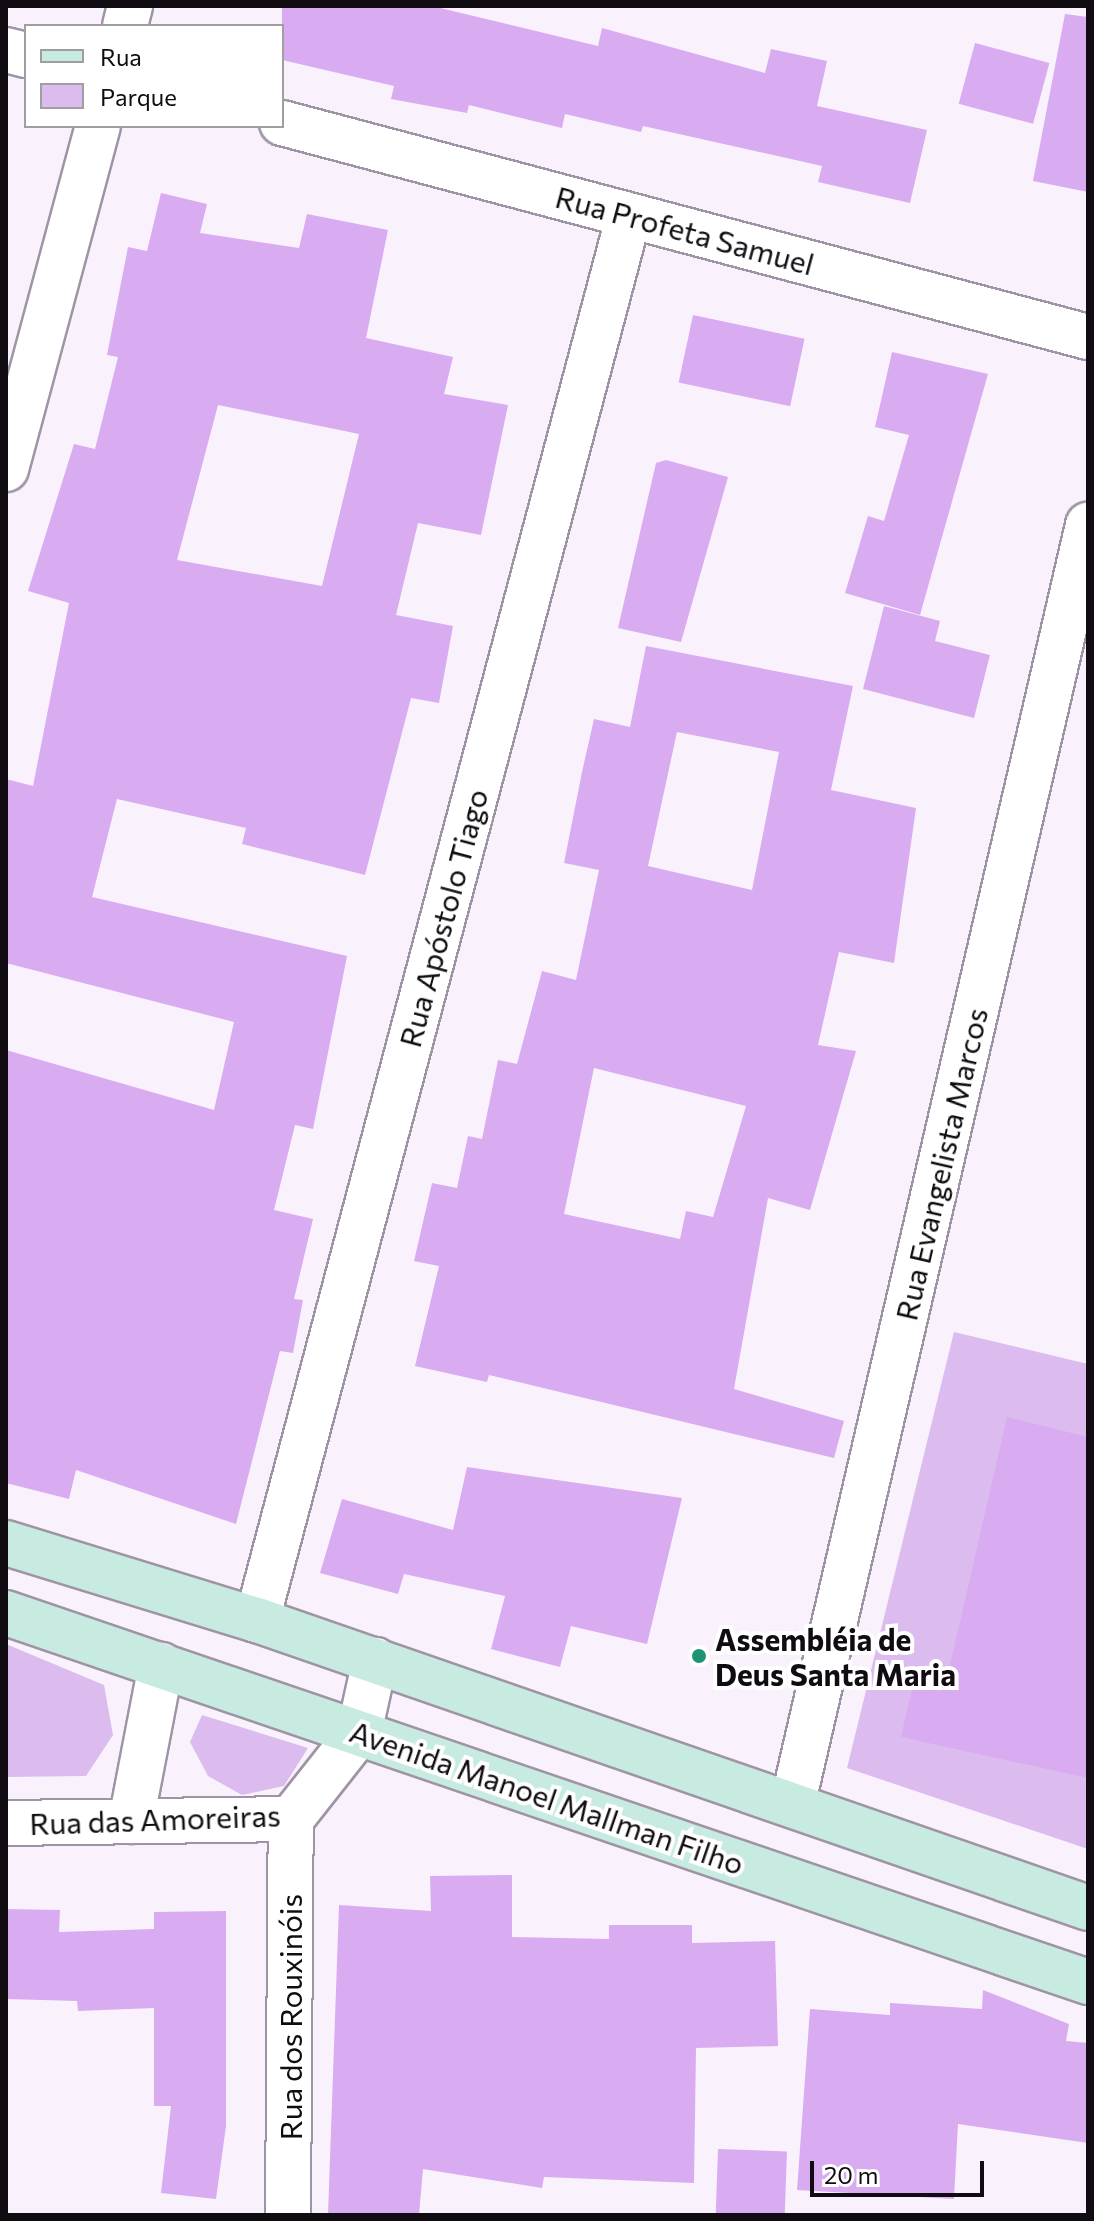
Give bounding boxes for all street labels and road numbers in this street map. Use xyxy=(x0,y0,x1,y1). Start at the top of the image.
street label: Rua Profeta Samuel xyxy=(552,178,818,282)
street label: Rua Apóstolo Tiago xyxy=(391,785,495,1051)
street label: Rua Evangelista Marcos xyxy=(888,1004,994,1324)
street label: Avenida Manoel Mallman Filho xyxy=(345,1713,749,1881)
street label: Rua das Amoreiras xyxy=(29,1797,281,1841)
street label: Rua dos Rouxinóis xyxy=(272,1894,308,2140)

